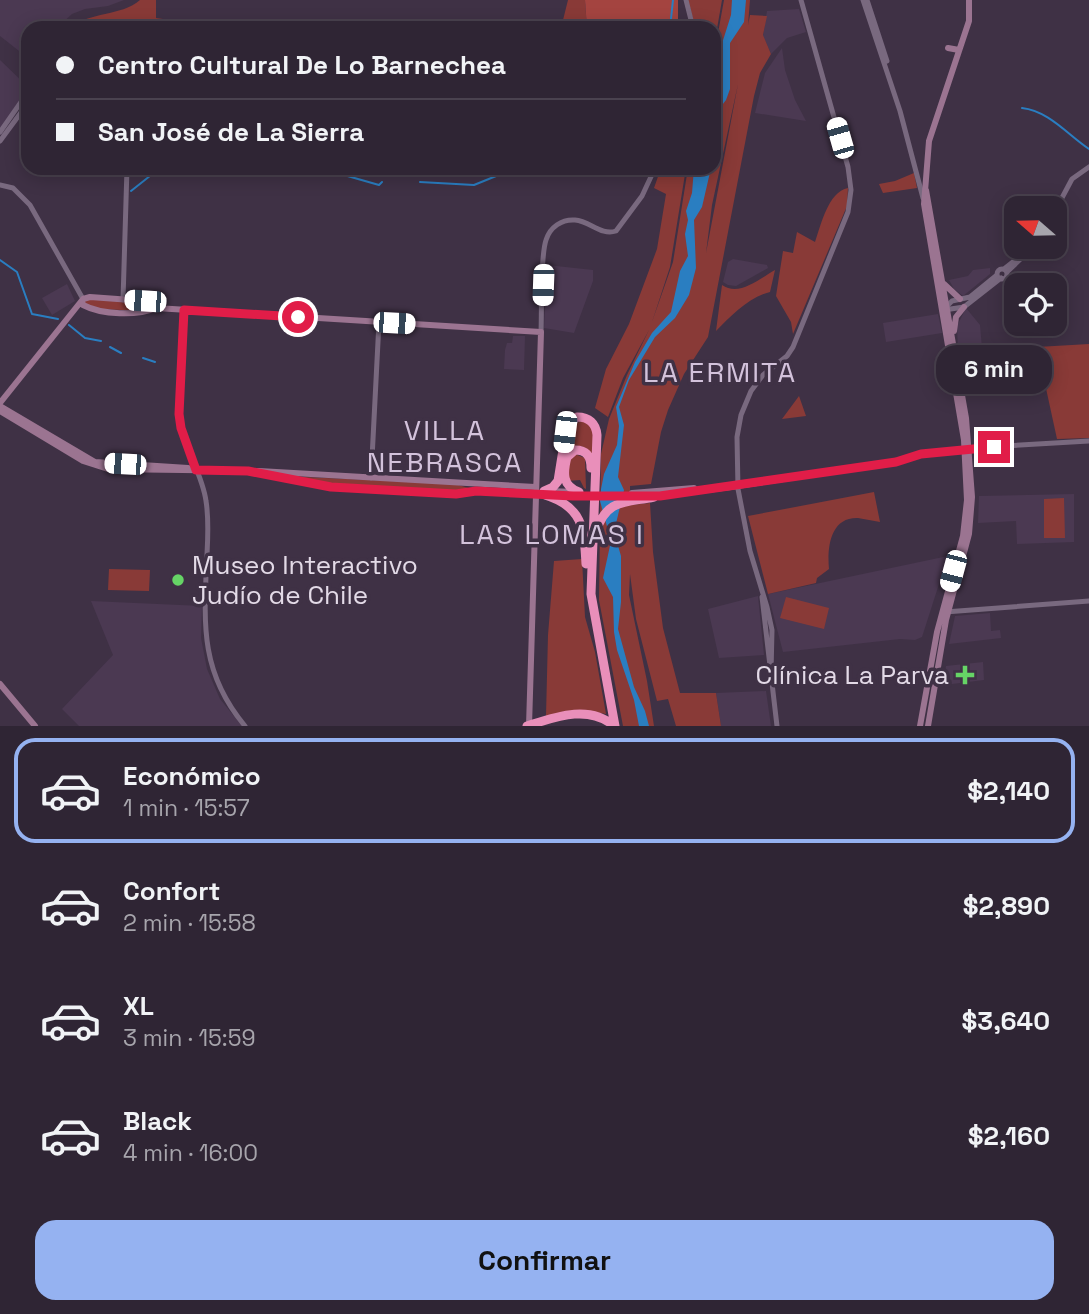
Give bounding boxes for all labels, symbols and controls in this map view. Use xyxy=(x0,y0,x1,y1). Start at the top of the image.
text: Centro Cultural De Lo Barnechea xyxy=(98,48,506,82)
text: San José de La Sierra xyxy=(98,115,364,149)
car xyxy=(825,115,856,161)
north arrow xyxy=(1004,196,1068,259)
map controls xyxy=(1004,196,1067,336)
car xyxy=(532,264,555,306)
button: locate xyxy=(1004,273,1067,336)
car xyxy=(124,289,167,313)
route start xyxy=(282,301,314,333)
car xyxy=(373,311,416,335)
callout: 6 min xyxy=(936,346,1052,394)
district label: LA ERMITA xyxy=(643,354,797,390)
text: 6 min xyxy=(964,354,1024,384)
car xyxy=(553,410,578,454)
district label: VILLA NEBRASCA xyxy=(367,412,523,480)
route end xyxy=(978,431,1010,463)
car xyxy=(104,452,147,476)
district label: LAS LOMAS I xyxy=(459,516,645,552)
place label: Museo Interactivo Judío de Chile xyxy=(192,548,418,612)
car xyxy=(938,548,969,594)
marker: Museo Interactivo Judío de Chile xyxy=(170,572,186,588)
place label: Clínica La Parva xyxy=(756,658,949,692)
marker: Clínica La Parva xyxy=(955,665,975,685)
icon: car xyxy=(39,759,102,822)
text: Económico xyxy=(123,759,261,793)
text: $2,140 xyxy=(967,774,1050,808)
text: 1 min · 15:57 xyxy=(123,793,250,823)
icon: car xyxy=(39,874,102,937)
text: Confort xyxy=(123,874,220,908)
text: $2,890 xyxy=(963,889,1050,923)
text: 2 min · 15:58 xyxy=(123,908,256,938)
icon: car xyxy=(39,989,102,1052)
text: XL xyxy=(123,989,154,1023)
text: $3,640 xyxy=(962,1004,1050,1038)
text: 3 min · 15:59 xyxy=(123,1023,256,1053)
icon: car xyxy=(39,1104,102,1167)
text: Black xyxy=(123,1104,192,1138)
text: $2,160 xyxy=(968,1119,1050,1153)
text: 4 min · 16:00 xyxy=(123,1138,258,1168)
button: Confirmar xyxy=(35,1220,1054,1300)

